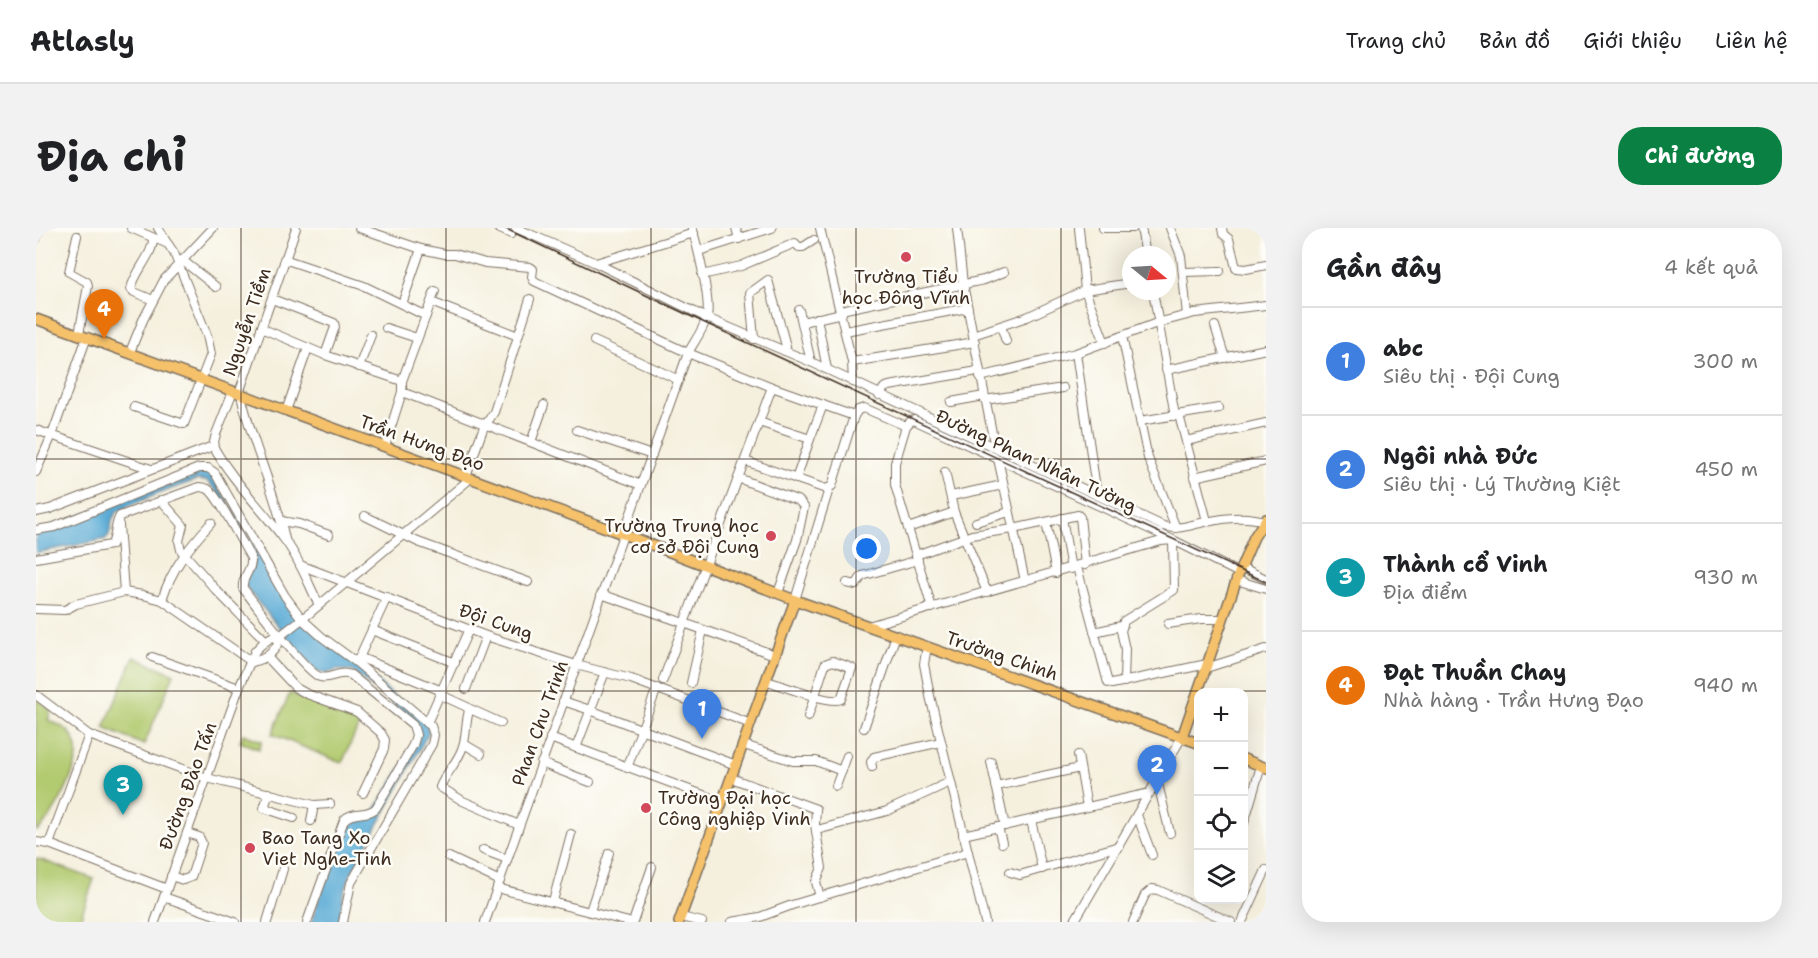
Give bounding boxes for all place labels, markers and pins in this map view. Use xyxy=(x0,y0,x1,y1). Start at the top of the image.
marker: Trường Tiểu học Đông Vĩnh xyxy=(899,250,913,264)
place label: Trường Tiểu học Đông Vĩnh xyxy=(842,265,970,310)
pin: 4 xyxy=(84,290,124,339)
place label: Trường Trung học cơ sở Đội Cung xyxy=(604,514,759,559)
marker: Trường Trung học cơ sở Đội Cung xyxy=(764,529,778,543)
pin: 1 xyxy=(682,690,722,739)
pin: 2 xyxy=(1138,746,1176,795)
pin: 3 xyxy=(104,766,142,815)
place label: Trường Đại học Công nghiệp Vinh xyxy=(658,786,811,831)
marker: Trường Đại học Công nghiệp Vinh xyxy=(639,801,653,815)
place label: Bao Tang Xo Viet Nghe-Tinh xyxy=(262,826,392,871)
marker: Bao Tang Xo Viet Nghe-Tinh xyxy=(243,841,257,855)

